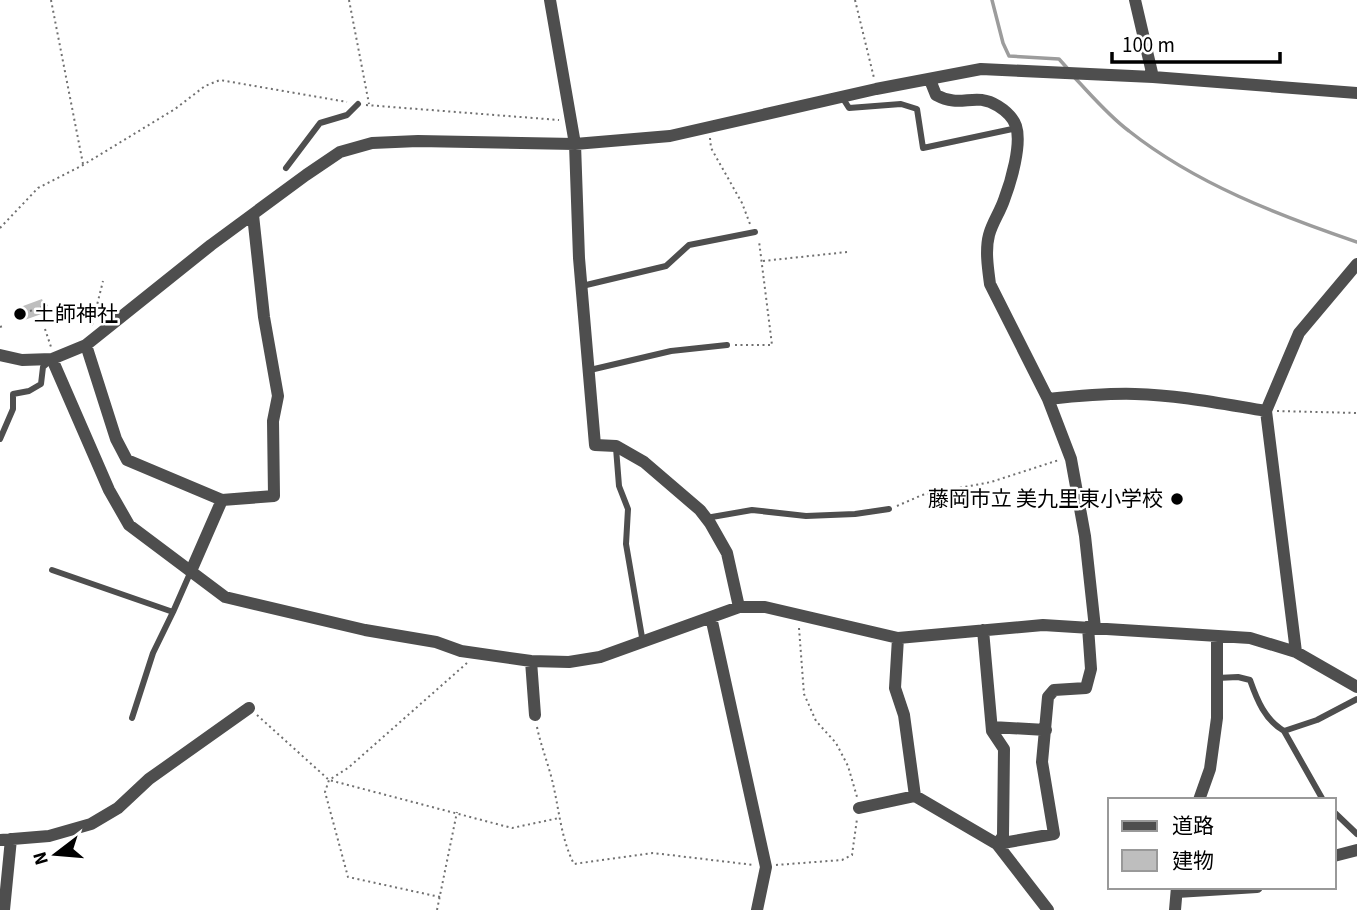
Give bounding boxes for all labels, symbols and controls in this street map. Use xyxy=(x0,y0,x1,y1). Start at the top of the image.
scale bar xyxy=(1112,21,1280,65)
text: 100 m xyxy=(1122,30,1175,60)
place label: 土師神社 xyxy=(34,299,118,329)
marker: 土師神社 xyxy=(12,306,28,322)
place label: 藤岡市立 美九里東小学校 xyxy=(928,484,1163,514)
marker: 藤岡市立 美九里東小学校 xyxy=(1169,491,1185,507)
legend xyxy=(1108,798,1336,889)
text: 道路 xyxy=(1172,811,1214,841)
north arrow xyxy=(21,819,91,889)
text: 建物 xyxy=(1172,846,1214,876)
text: N xyxy=(26,848,56,868)

